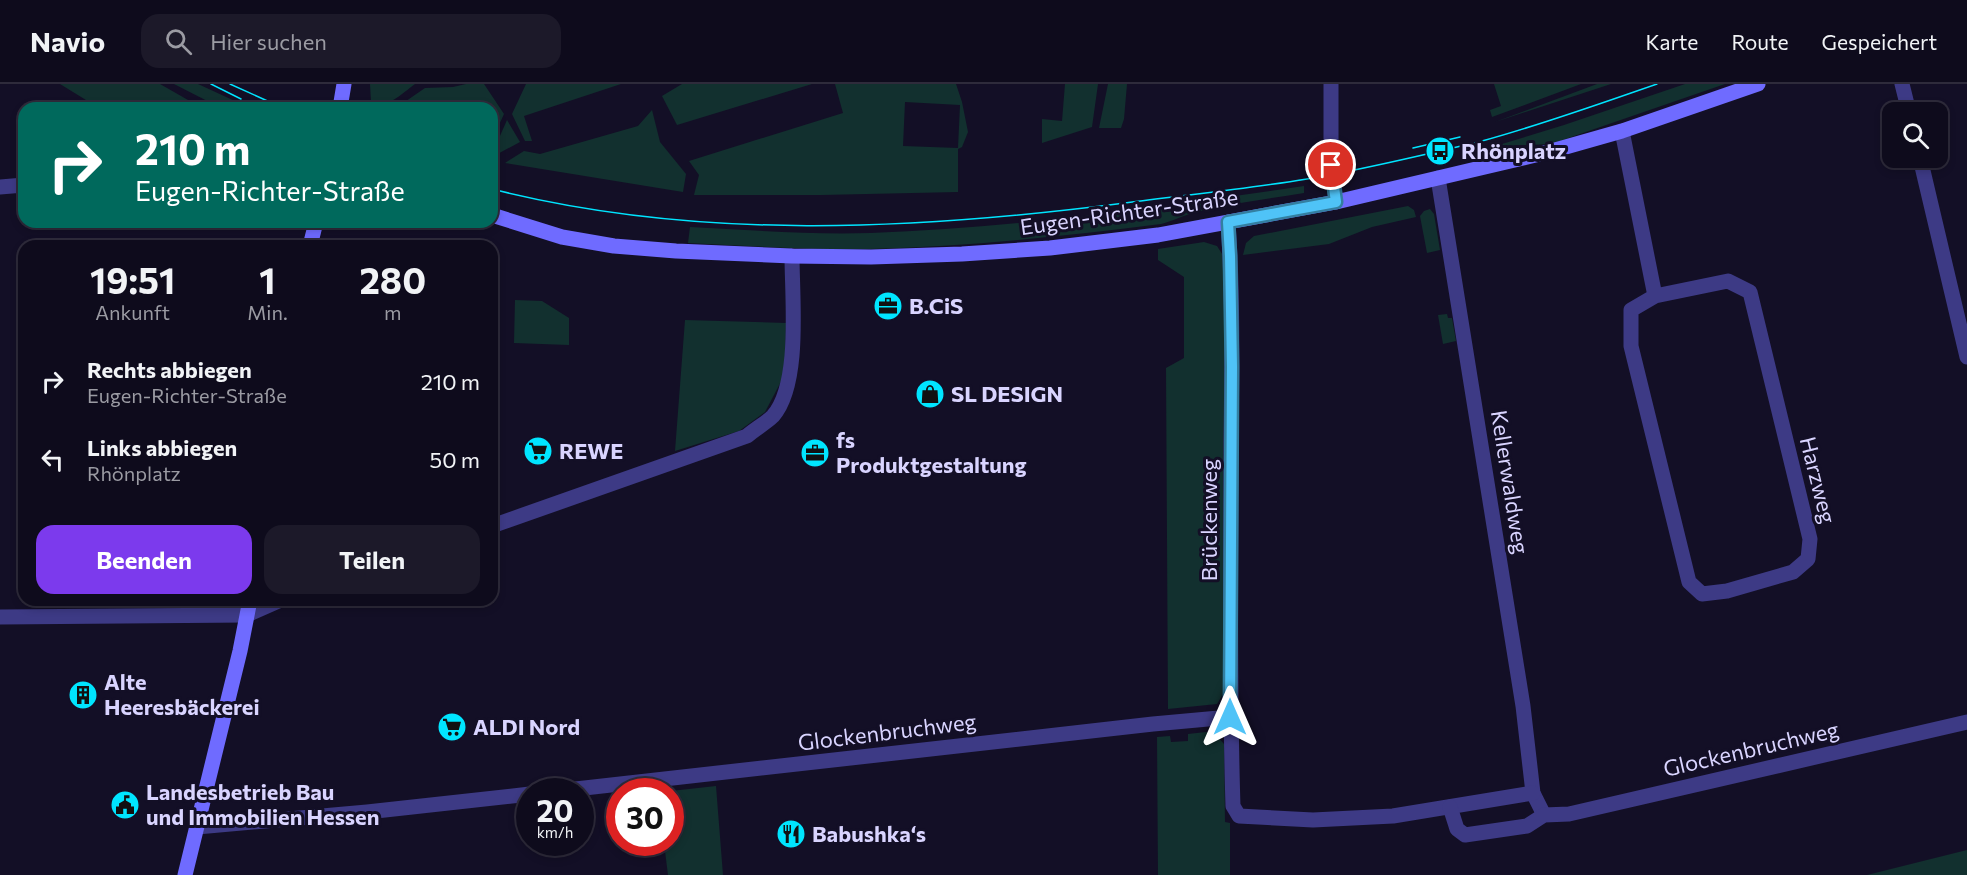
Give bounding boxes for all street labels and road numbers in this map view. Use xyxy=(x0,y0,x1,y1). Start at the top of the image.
street label: Eugen-Richter-Straße xyxy=(1018,183,1240,240)
street label: Kellerwaldweg xyxy=(1486,408,1535,556)
street label: Harzweg xyxy=(1795,434,1842,526)
street label: Brückenweg xyxy=(1195,459,1222,581)
street label: Glockenbruchweg xyxy=(796,707,978,756)
street label: Glockenbruchweg xyxy=(1660,715,1841,782)

